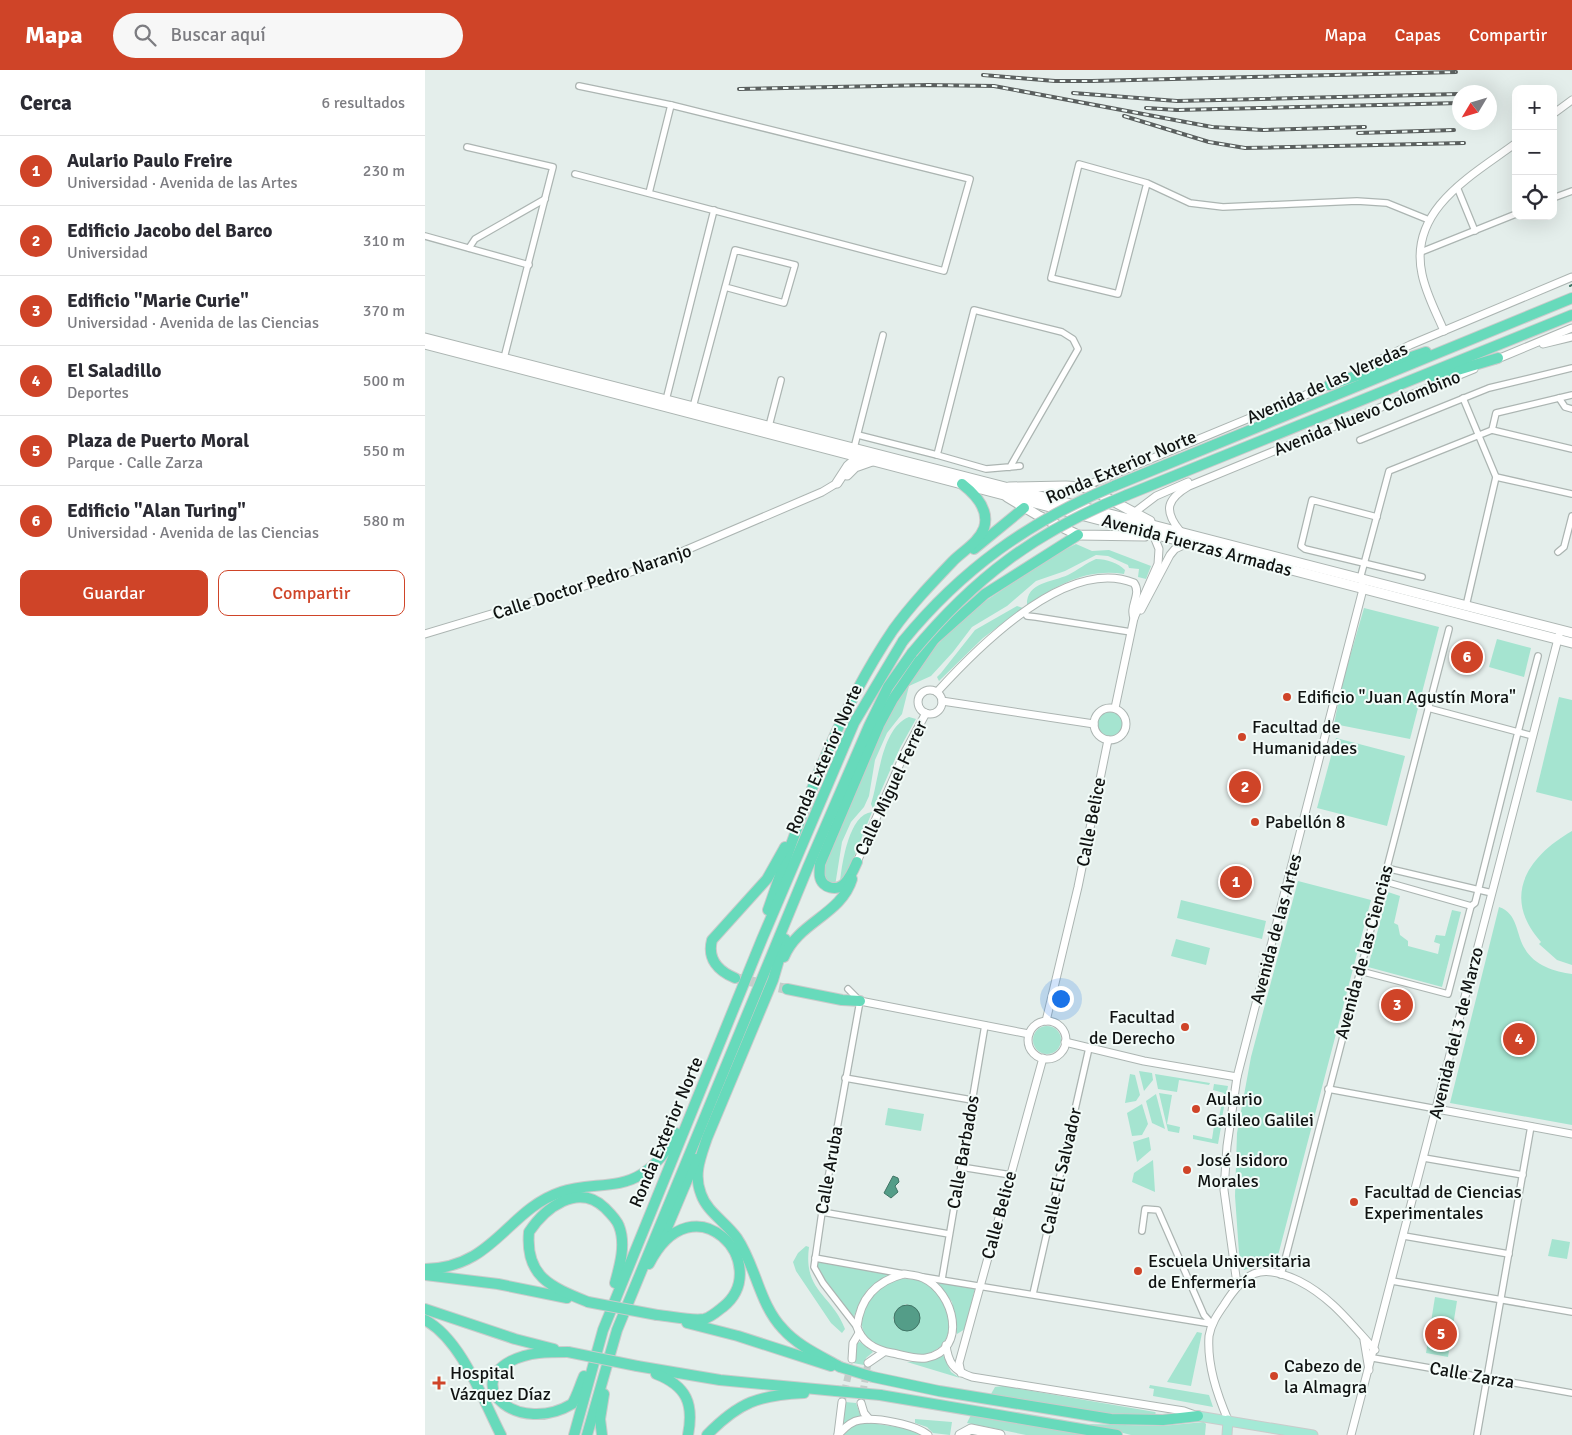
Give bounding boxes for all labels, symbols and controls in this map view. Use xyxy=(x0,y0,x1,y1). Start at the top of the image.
search box xyxy=(113,13,463,58)
text: Mapa xyxy=(25,20,83,50)
icon: search xyxy=(131,21,159,49)
text: Buscar aquí xyxy=(171,23,266,47)
text: Mapa xyxy=(1324,24,1367,46)
text: Capas xyxy=(1395,24,1441,46)
text: Compartir xyxy=(1469,24,1547,46)
north arrow xyxy=(1452,85,1497,130)
map controls xyxy=(1512,85,1557,220)
button: + xyxy=(1512,85,1557,130)
text: Cerca xyxy=(20,90,72,116)
text: 6 resultados xyxy=(322,93,405,113)
button: − xyxy=(1512,130,1557,175)
text: Aulario Paulo Freire xyxy=(67,149,232,173)
text: 1 xyxy=(32,161,40,181)
text: 230 m xyxy=(363,161,405,181)
text: Universidad · Avenida de las Artes xyxy=(67,173,297,193)
button: locate xyxy=(1512,175,1557,220)
text: Edificio Jacobo del Barco xyxy=(67,219,273,243)
text: 2 xyxy=(32,231,40,251)
text: 310 m xyxy=(363,231,405,251)
text: Universidad xyxy=(67,243,148,263)
text: Edificio "Marie Curie" xyxy=(67,289,249,313)
text: 3 xyxy=(32,301,40,321)
text: 370 m xyxy=(363,301,405,321)
text: Universidad · Avenida de las Ciencias xyxy=(67,313,319,333)
street label: Avenida de las Veredas xyxy=(1243,338,1411,428)
text: El Saladillo xyxy=(67,359,161,383)
street label: Avenida Nuevo Colombino xyxy=(1270,365,1464,461)
text: 4 xyxy=(32,371,40,391)
text: 500 m xyxy=(363,371,405,391)
text: Deportes xyxy=(67,383,129,403)
street label: Ronda Exterior Norte xyxy=(1042,425,1200,509)
text: Plaza de Puerto Moral xyxy=(67,429,249,453)
text: 5 xyxy=(32,441,40,461)
text: 550 m xyxy=(363,441,405,461)
text: Parque · Calle Zarza xyxy=(67,453,203,473)
text: Edificio "Alan Turing" xyxy=(67,499,246,523)
street label: Avenida Fuerzas Armadas xyxy=(1099,509,1295,581)
text: 6 xyxy=(32,511,40,531)
text: 580 m xyxy=(363,511,405,531)
text: Universidad · Avenida de las Ciencias xyxy=(67,523,319,543)
street label: Calle Doctor Pedro Naranjo xyxy=(490,539,694,625)
button: Guardar xyxy=(20,570,208,616)
button: Compartir xyxy=(218,570,405,616)
pin: 6 xyxy=(1451,638,1483,676)
street label: Ronda Exterior Norte xyxy=(781,681,867,837)
place label: Edificio "Juan Agustín Mora" xyxy=(1297,686,1516,708)
marker: Edificio "Juan Agustín Mora" xyxy=(1281,691,1293,703)
place label: Facultad de Humanidades xyxy=(1252,716,1357,759)
street label: Calle Miguel Ferrer xyxy=(850,717,932,859)
marker: Facultad de Humanidades xyxy=(1236,731,1248,743)
pin: 2 xyxy=(1229,768,1261,806)
street label: Calle Belice xyxy=(1072,776,1110,868)
place label: Pabellón 8 xyxy=(1265,811,1346,833)
marker: Pabellón 8 xyxy=(1249,816,1261,828)
street label: Avenida de las Artes xyxy=(1245,851,1307,1007)
pin: 1 xyxy=(1220,863,1252,901)
street label: Avenida de las Ciencias xyxy=(1330,863,1398,1041)
street label: Avenida del 3 de Marzo xyxy=(1424,945,1488,1121)
your location xyxy=(1048,986,1074,1012)
pin: 3 xyxy=(1381,986,1413,1024)
place label: Facultad de Derecho xyxy=(1089,1006,1175,1049)
pin: 4 xyxy=(1503,1020,1535,1058)
marker: Facultad de Derecho xyxy=(1179,1021,1191,1033)
street label: Ronda Exterior Norte xyxy=(624,1053,708,1211)
place label: Aulario Galileo Galilei xyxy=(1206,1088,1314,1131)
street label: Calle Barbados xyxy=(942,1093,984,1211)
marker: Aulario Galileo Galilei xyxy=(1190,1103,1202,1115)
street label: Calle El Salvador xyxy=(1036,1105,1086,1237)
street label: Calle Aruba xyxy=(810,1124,848,1216)
place label: José Isidoro Morales xyxy=(1197,1149,1288,1192)
marker: José Isidoro Morales xyxy=(1181,1164,1193,1176)
street label: Calle Belice xyxy=(977,1168,1021,1262)
place label: Facultad de Ciencias Experimentales xyxy=(1364,1181,1522,1224)
marker: Facultad de Ciencias Experimentales xyxy=(1348,1196,1360,1208)
place label: Escuela Universitaria de Enfermería xyxy=(1148,1250,1311,1293)
marker: Escuela Universitaria de Enfermería xyxy=(1132,1265,1144,1277)
pin: 5 xyxy=(1425,1315,1457,1353)
place label: Cabezo de la Almagra xyxy=(1284,1355,1367,1398)
street label: Calle Zarza xyxy=(1428,1357,1516,1393)
place label: Hospital Vázquez Díaz xyxy=(450,1362,551,1405)
marker: Cabezo de la Almagra xyxy=(1268,1370,1280,1382)
marker: Hospital Vázquez Díaz xyxy=(432,1376,446,1390)

